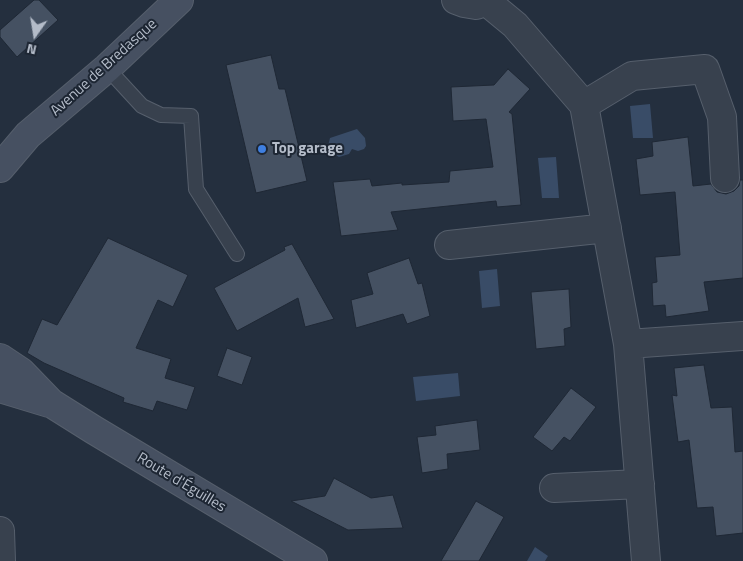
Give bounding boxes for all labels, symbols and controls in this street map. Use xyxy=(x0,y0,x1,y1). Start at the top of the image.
north arrow xyxy=(10,10,60,60)
street label: Avenue de Bredasque xyxy=(47,16,161,120)
text: N xyxy=(24,39,39,61)
place label: Top garage xyxy=(272,140,343,158)
marker: Top garage xyxy=(256,143,268,155)
street label: Route d'Éguilles xyxy=(133,449,229,517)

